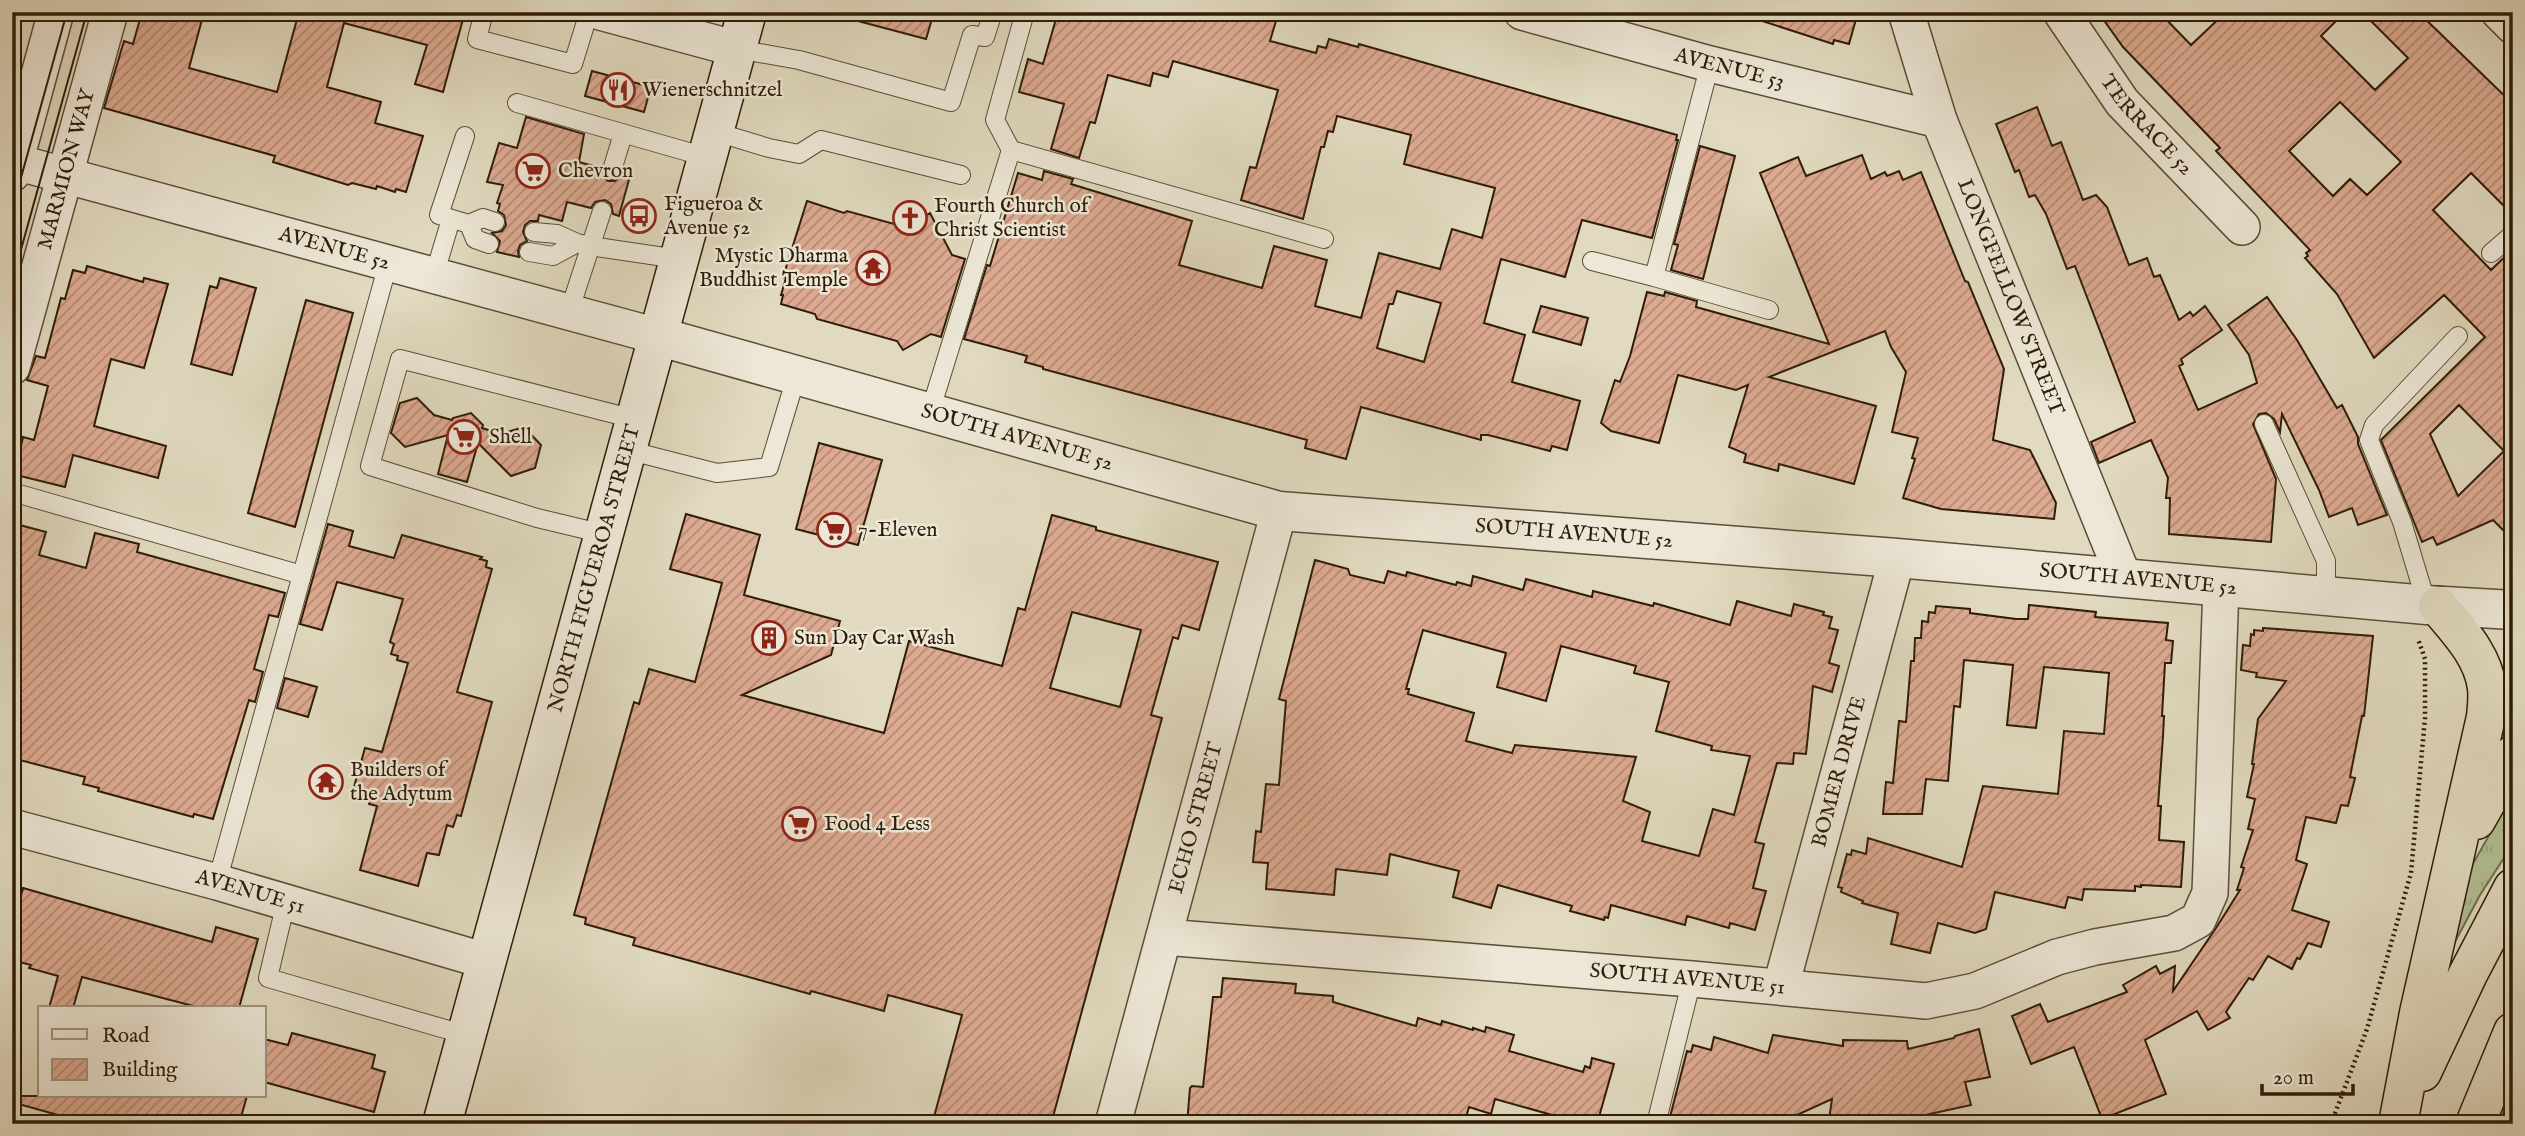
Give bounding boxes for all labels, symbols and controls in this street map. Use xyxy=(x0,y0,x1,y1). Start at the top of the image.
street label: AVENUE 53 xyxy=(1671,41,1787,95)
street label: TERRACE 52 xyxy=(2094,69,2199,181)
restaurant icon: Wienerschnitzel xyxy=(599,71,637,109)
place label: Wienerschnitzel xyxy=(642,77,783,104)
street label: MARMION WAY xyxy=(32,84,102,253)
supermarket icon: Chevron xyxy=(514,152,552,190)
place label: Chevron xyxy=(558,158,633,185)
street label: LONGFELLOW STREET xyxy=(1951,175,2071,420)
place label: Figueroa & Avenue 52 xyxy=(663,191,764,242)
place label: Fourth Church of Christ Scientist xyxy=(934,193,1092,244)
bus stop icon: Figueroa & Avenue 52 xyxy=(620,197,658,235)
church icon: Fourth Church of Christ Scientist xyxy=(891,199,929,237)
street label: AVENUE 52 xyxy=(275,220,393,276)
place label: Mystic Dharma Buddhist Temple xyxy=(699,243,849,294)
temple icon: Mystic Dharma Buddhist Temple xyxy=(854,249,892,287)
street label: SOUTH AVENUE 52 xyxy=(918,397,1116,477)
supermarket icon: Shell xyxy=(445,418,483,456)
street label: NORTH FIGUEROA STREET xyxy=(542,421,647,715)
place label: Shell xyxy=(489,424,532,451)
supermarket icon: 7-Eleven xyxy=(815,511,853,549)
street label: SOUTH AVENUE 52 xyxy=(1474,512,1674,554)
place label: 7-Eleven xyxy=(858,517,937,544)
street label: SOUTH AVENUE 52 xyxy=(2038,557,2238,602)
building icon: Sun Day Car Wash xyxy=(750,619,788,657)
place label: Sun Day Car Wash xyxy=(794,625,955,652)
street label: BOMER DRIVE xyxy=(1806,693,1872,850)
street label: ECHO STREET xyxy=(1162,739,1229,897)
place label: Builders of the Adytum xyxy=(350,757,453,808)
temple icon: Builders of the Adytum xyxy=(307,763,345,801)
supermarket icon: Food 4 Less xyxy=(780,805,818,843)
place label: Food 4 Less xyxy=(824,811,930,838)
street label: AVENUE 51 xyxy=(192,863,308,921)
street label: SOUTH AVENUE 51 xyxy=(1589,957,1786,1001)
legend xyxy=(38,1006,266,1098)
text: Road xyxy=(102,1023,150,1050)
scale bar xyxy=(2262,1052,2354,1096)
text: Building xyxy=(102,1057,178,1084)
text: 20 m xyxy=(2273,1065,2314,1092)

